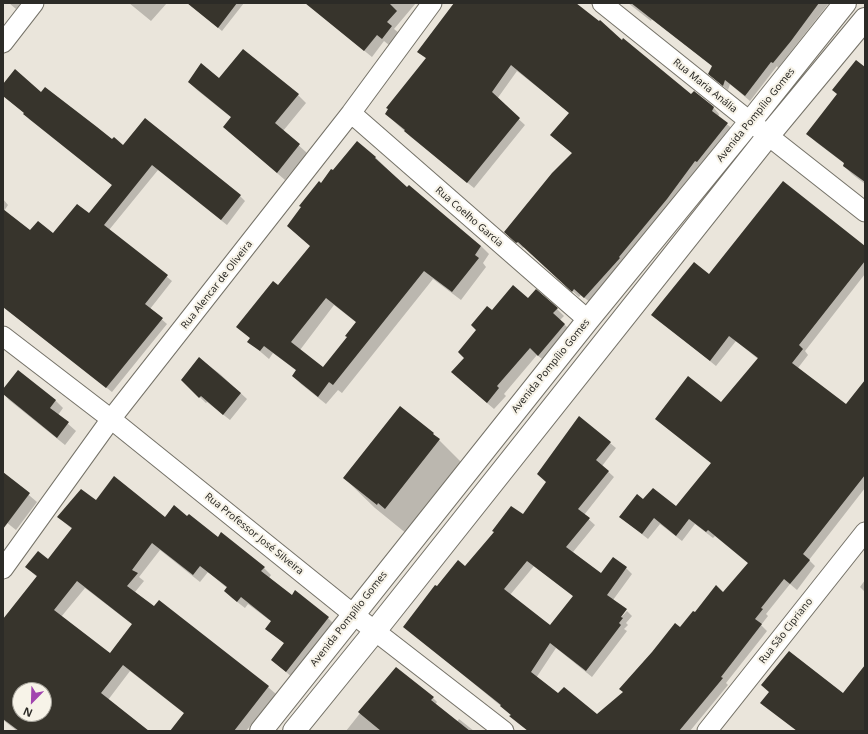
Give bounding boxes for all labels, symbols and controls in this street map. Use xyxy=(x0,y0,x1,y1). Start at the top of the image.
street label: Rua Maria Anália xyxy=(670,56,740,116)
street label: Avenida Pompílio Gomes xyxy=(714,66,798,164)
street label: Rua Coelho Garcia xyxy=(433,184,505,250)
street label: Rua Alencar de Oliveira xyxy=(179,238,255,332)
street label: Avenida Pompílio Gomes xyxy=(509,317,593,415)
street label: Rua Professor José Silveira xyxy=(202,491,306,577)
street label: Avenida Pompílio Gomes xyxy=(308,569,390,669)
street label: Rua São Cipriano xyxy=(757,596,815,666)
north arrow xyxy=(12,682,52,722)
text: N xyxy=(20,704,35,721)

